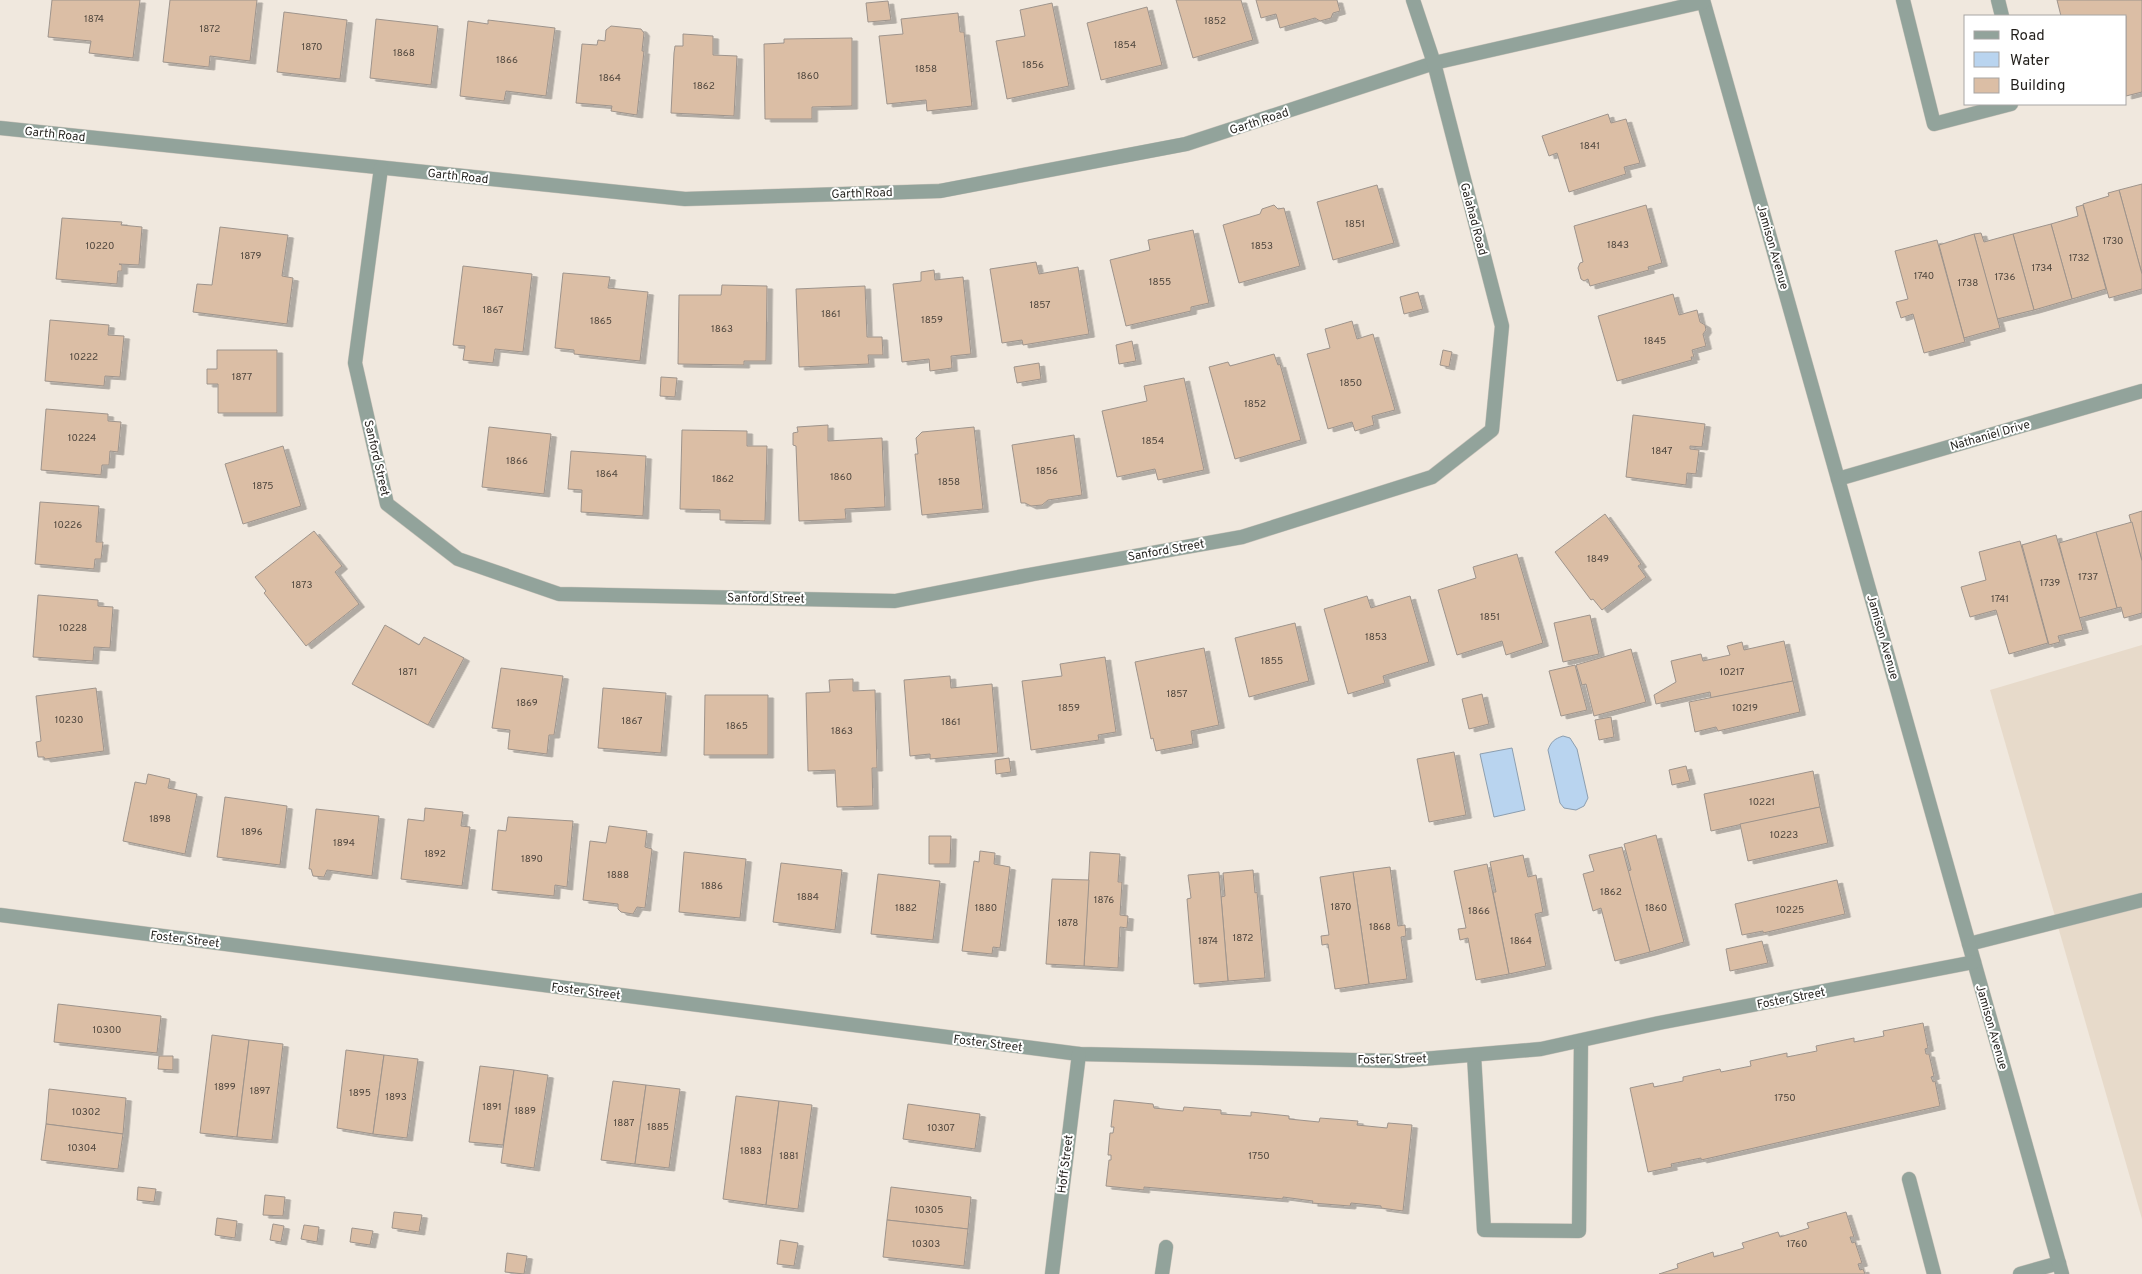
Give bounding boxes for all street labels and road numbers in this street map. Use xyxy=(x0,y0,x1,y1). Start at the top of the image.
street label: Garth Road xyxy=(1228,105,1291,139)
street label: Garth Road xyxy=(24,124,86,146)
street label: Garth Road xyxy=(427,166,489,188)
street label: Galahad Road xyxy=(1456,181,1490,257)
street label: Garth Road xyxy=(831,185,893,203)
street label: Jamison Avenue xyxy=(1752,203,1792,292)
street label: Nathaniel Drive xyxy=(1948,417,2032,455)
street label: Sanford Street xyxy=(359,419,393,498)
street label: Sanford Street xyxy=(1127,536,1206,566)
street label: Sanford Street xyxy=(727,590,805,608)
street label: Jamison Avenue xyxy=(1862,593,1902,682)
street label: Foster Street xyxy=(149,928,220,952)
street label: Foster Street xyxy=(550,980,621,1004)
street label: Jamison Avenue xyxy=(1971,983,2011,1072)
street label: Foster Street xyxy=(1756,985,1827,1013)
street label: Foster Street xyxy=(952,1032,1023,1056)
street label: Foster Street xyxy=(1357,1051,1427,1069)
street label: Hoff Street xyxy=(1054,1134,1078,1194)

